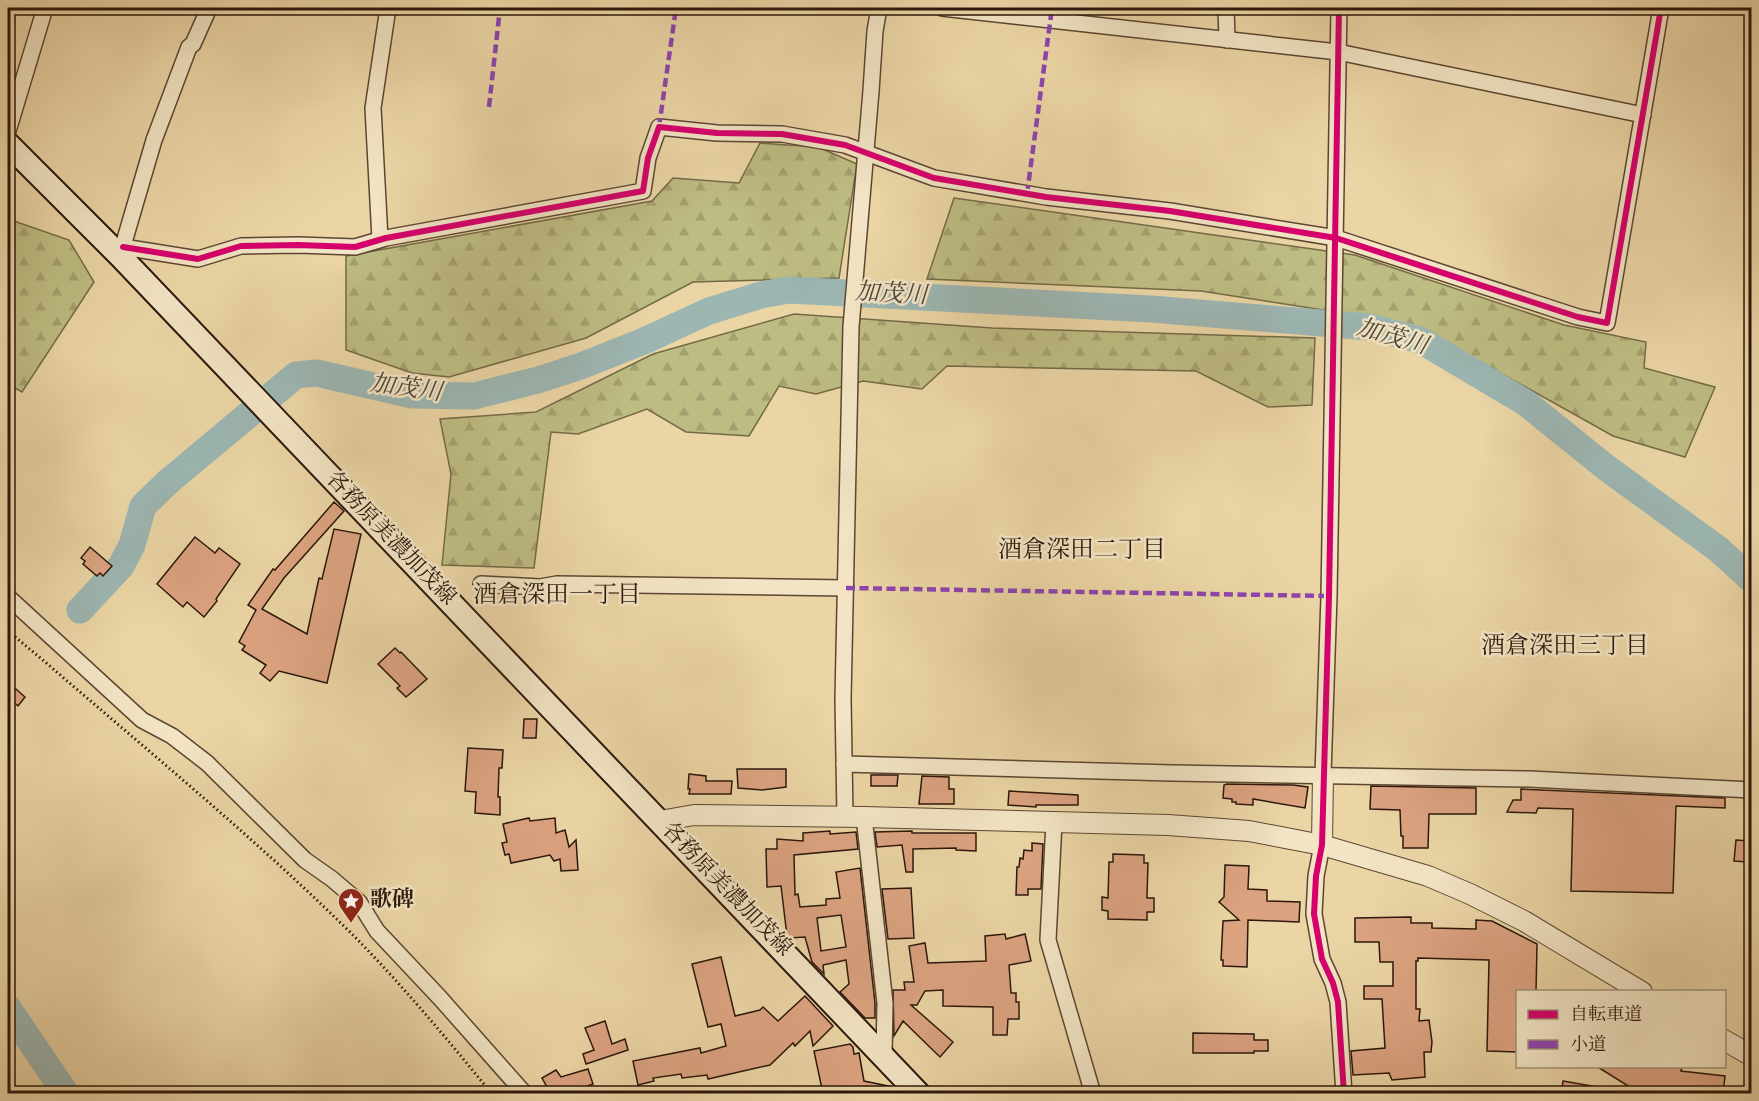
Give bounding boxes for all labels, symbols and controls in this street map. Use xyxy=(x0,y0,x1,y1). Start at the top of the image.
water label: 加茂川 xyxy=(854,276,931,314)
water label: 加茂川 xyxy=(1353,312,1434,365)
water label: 加茂川 xyxy=(368,367,447,411)
street label: 各務原美濃加茂線 xyxy=(317,465,463,613)
district label: 酒倉深田二丁目 xyxy=(998,534,1166,568)
district label: 酒倉深田一丁目 xyxy=(473,579,641,613)
district label: 酒倉深田三丁目 xyxy=(1481,630,1649,664)
street label: 各務原美濃加茂線 xyxy=(653,816,799,964)
place label: 歌碑 xyxy=(370,885,414,917)
place icon: 歌碑 xyxy=(336,886,366,924)
legend xyxy=(1516,990,1726,1068)
text: 自転車道 xyxy=(1570,1003,1642,1029)
text: 小道 xyxy=(1570,1033,1606,1059)

